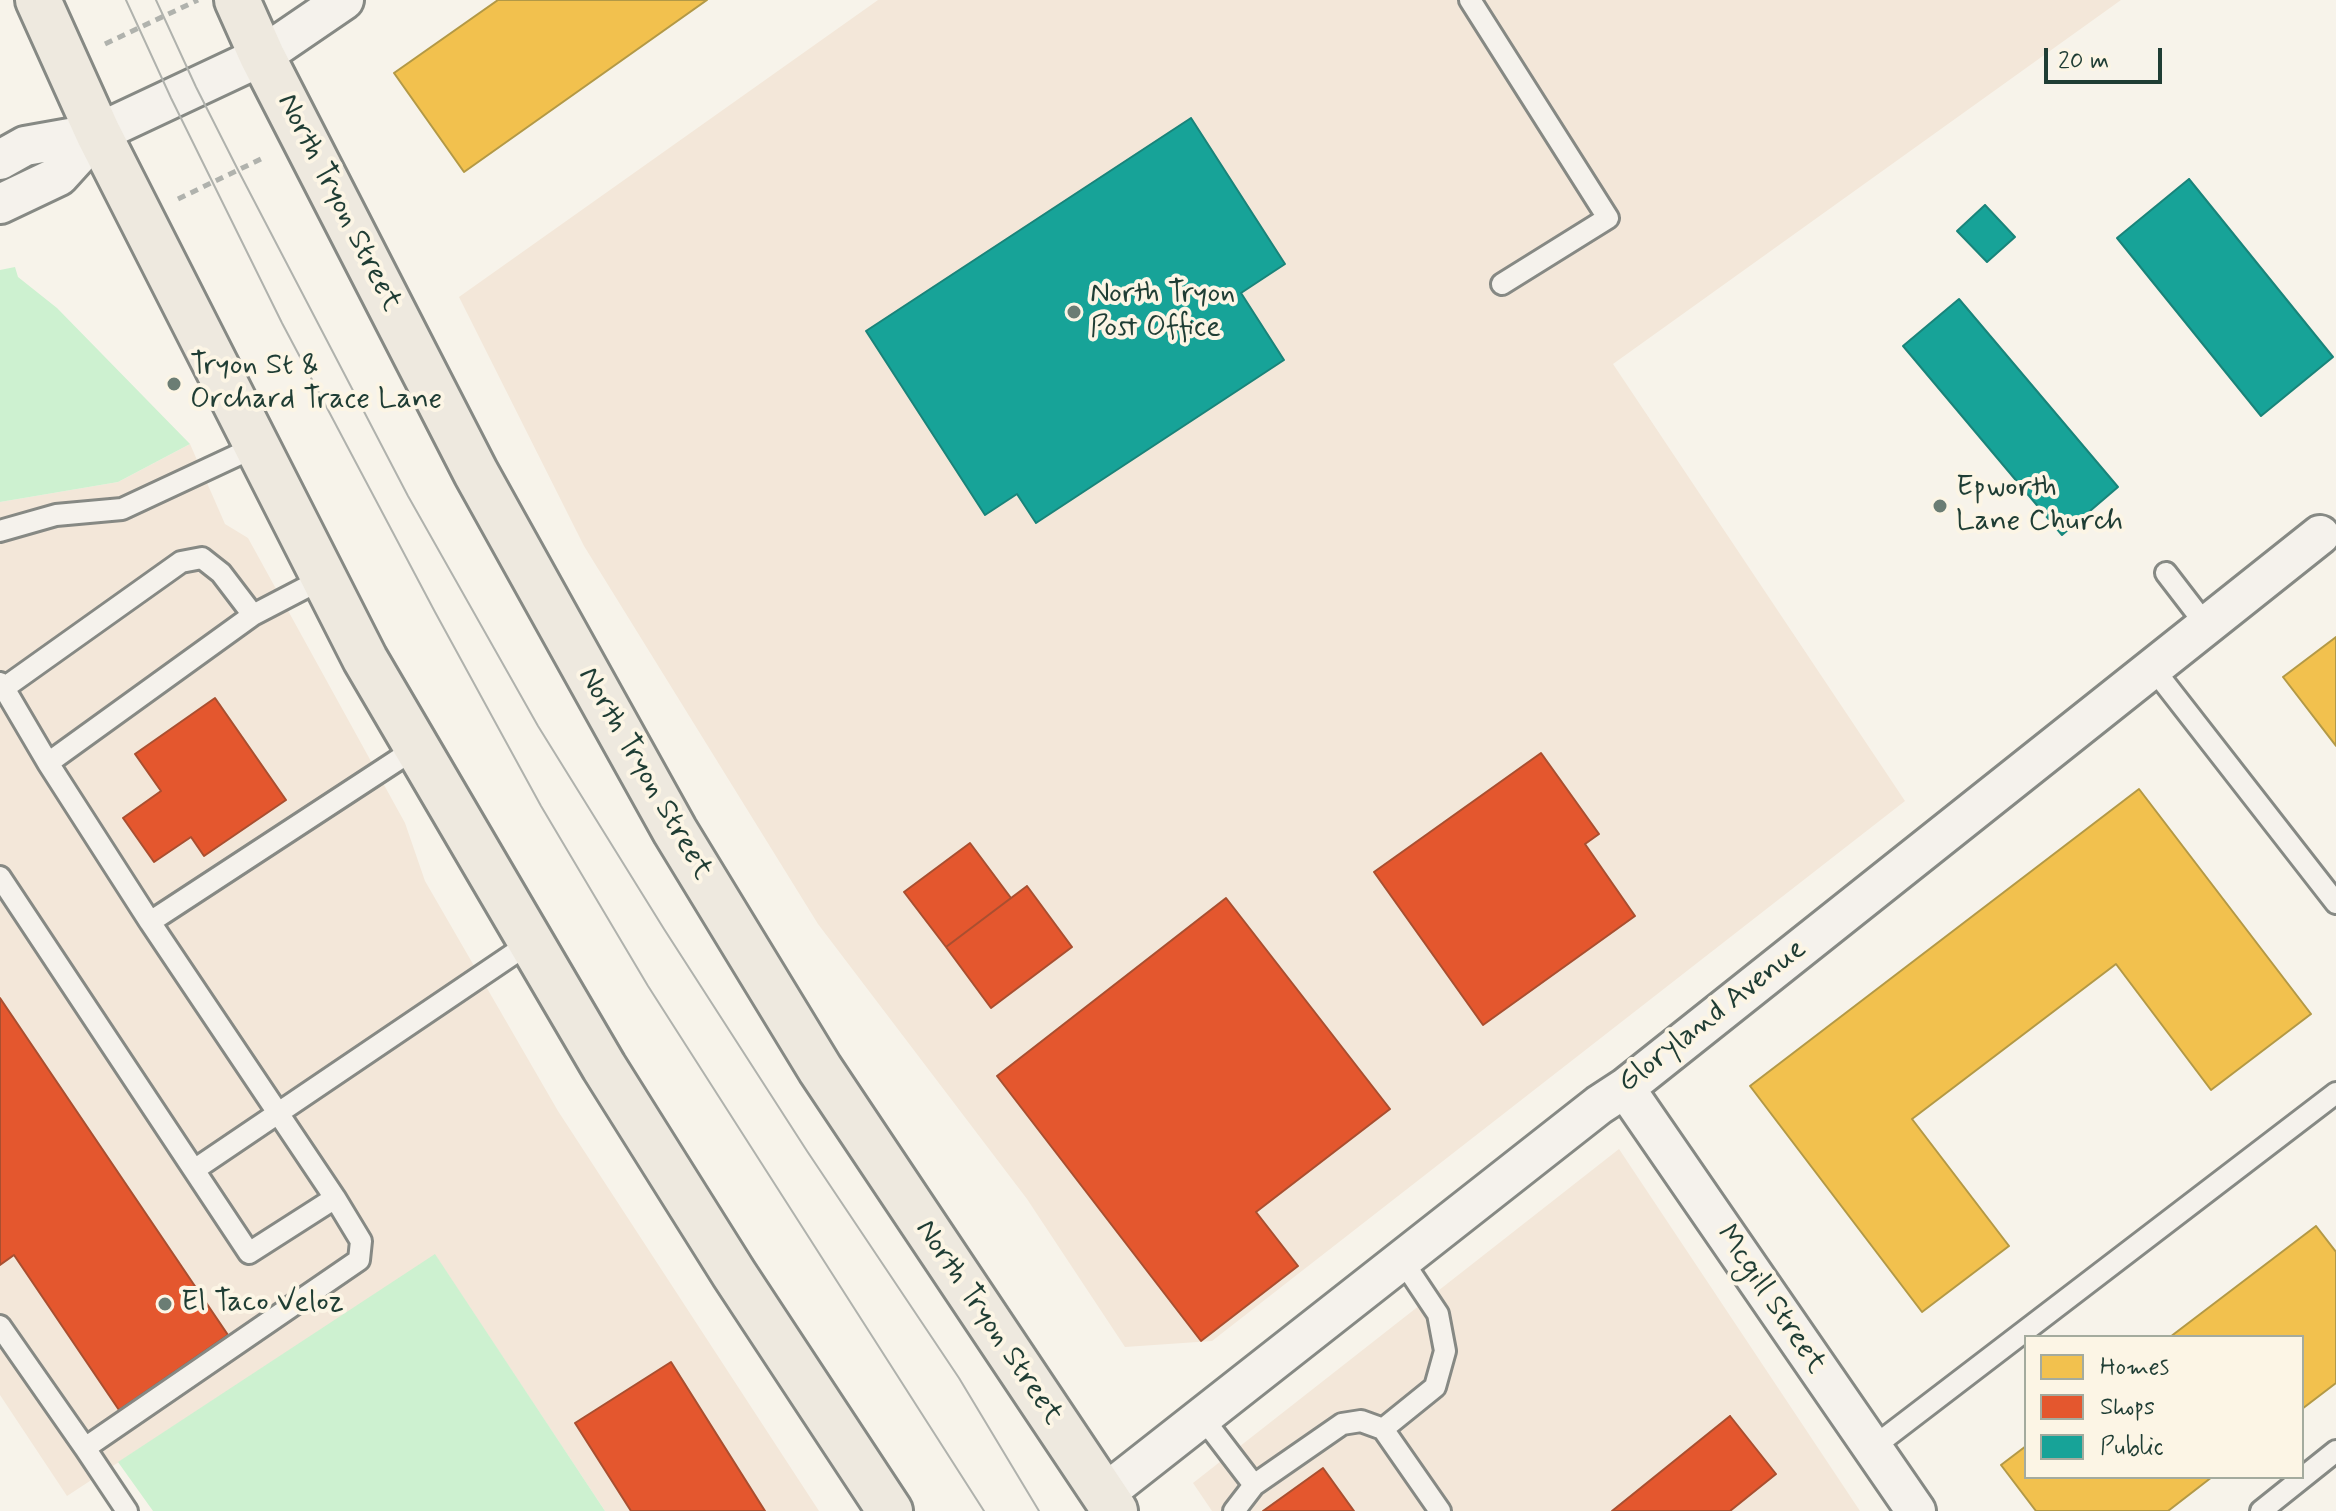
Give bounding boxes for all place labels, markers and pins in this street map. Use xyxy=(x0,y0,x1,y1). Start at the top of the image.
place label: North Tryon Post Office xyxy=(1090,277,1235,348)
marker: North Tryon Post Office xyxy=(1065,303,1083,321)
place label: Tryon St & Orchard Trace Lane xyxy=(190,349,442,420)
marker: Tryon St & Orchard Trace Lane xyxy=(165,375,183,393)
place label: Epworth Lane Church xyxy=(1956,471,2123,542)
marker: Epworth Lane Church xyxy=(1931,497,1949,515)
place label: El Taco Veloz xyxy=(181,1286,344,1322)
marker: El Taco Veloz xyxy=(156,1295,174,1313)

